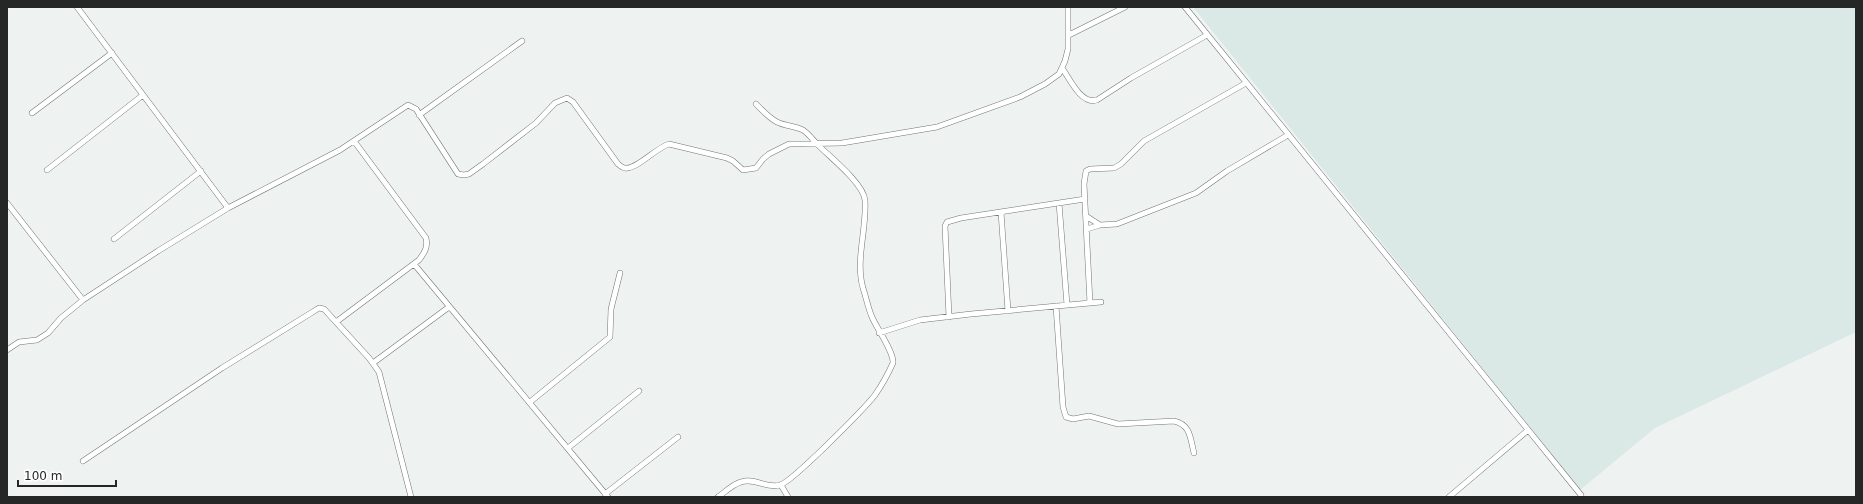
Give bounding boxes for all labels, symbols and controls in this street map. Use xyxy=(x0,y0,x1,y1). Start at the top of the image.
scale bar xyxy=(18,462,116,488)
text: 100 m xyxy=(24,469,62,483)

